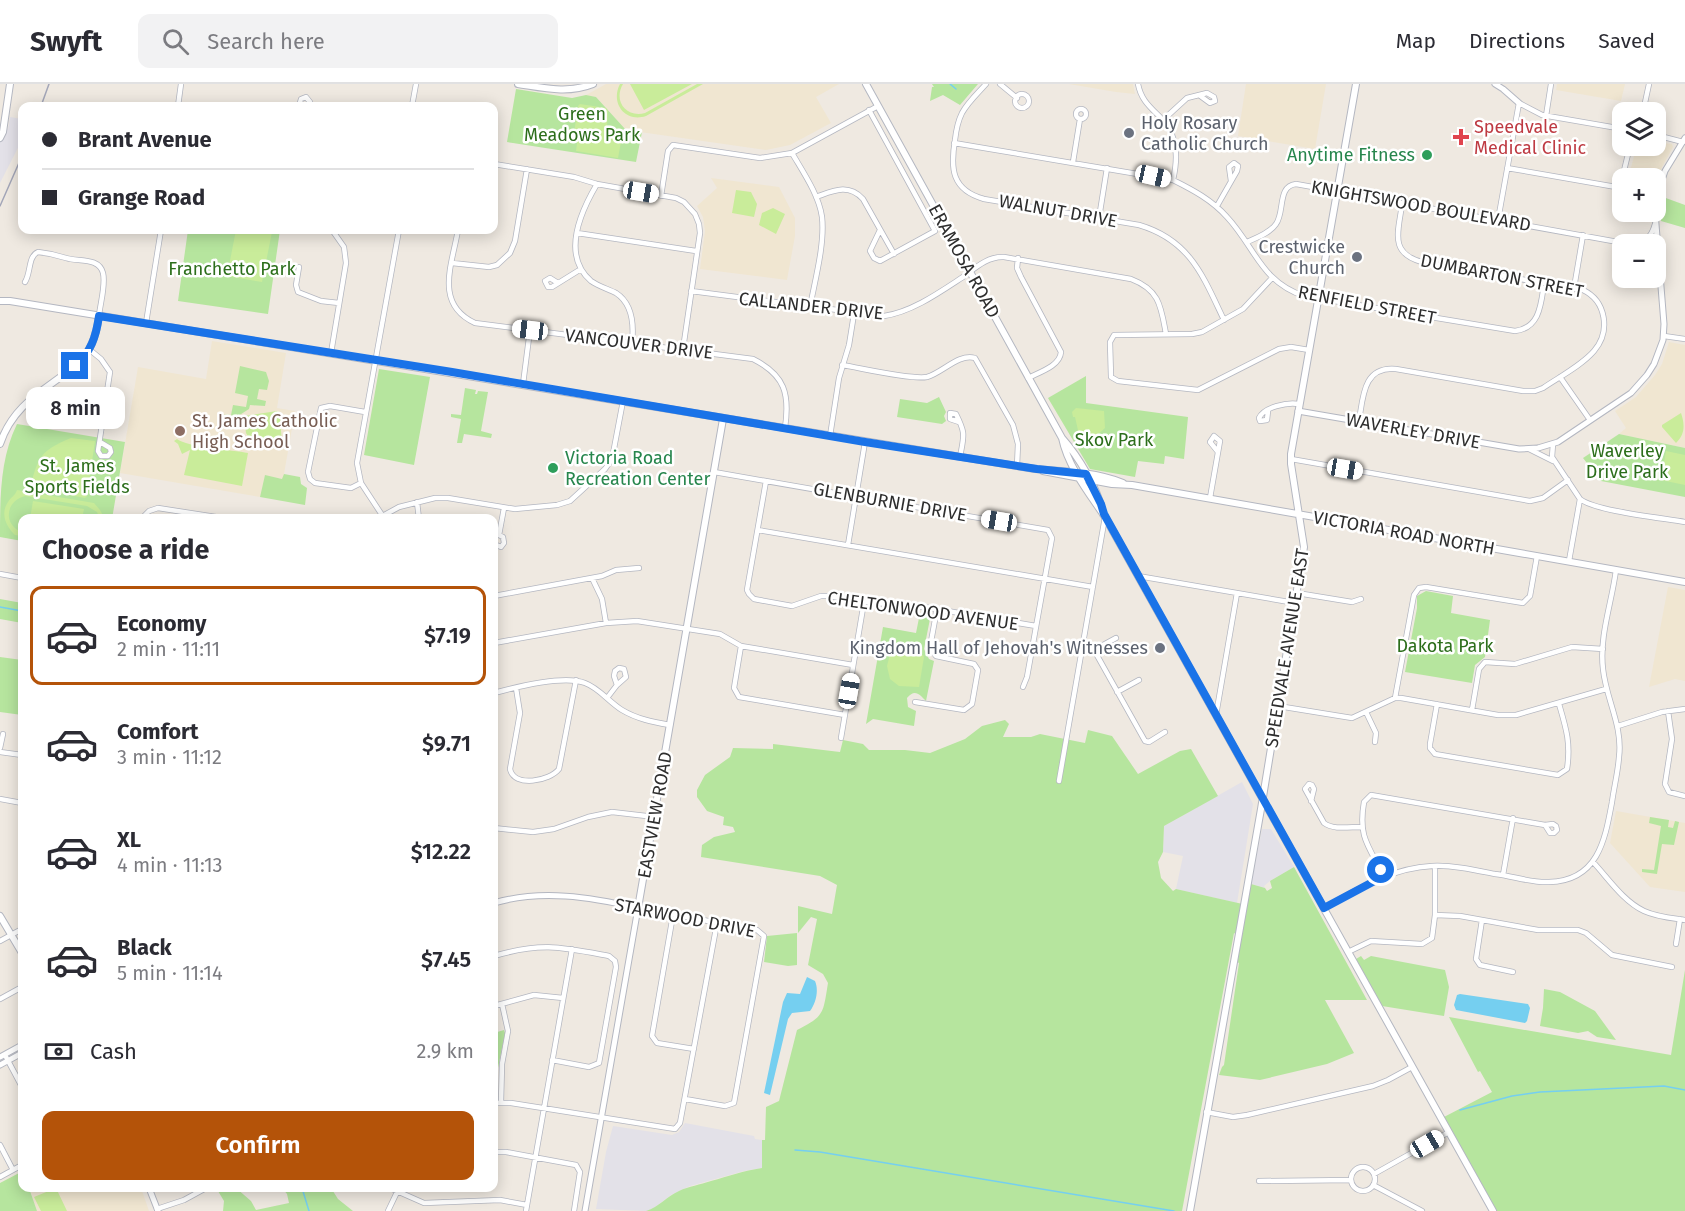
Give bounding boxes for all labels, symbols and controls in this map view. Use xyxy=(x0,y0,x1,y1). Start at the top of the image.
search box xyxy=(138,14,558,68)
text: Swyft xyxy=(30,25,102,58)
icon: search xyxy=(159,25,192,58)
text: Search here xyxy=(207,28,325,55)
text: Map xyxy=(1396,28,1436,54)
text: Directions xyxy=(1469,28,1565,54)
text: Saved xyxy=(1598,28,1655,54)
map controls xyxy=(1612,102,1666,288)
button: layers xyxy=(1612,102,1666,156)
park label: Green Meadows Park xyxy=(524,103,641,146)
place label: Holy Rosary Catholic Church xyxy=(1141,112,1268,155)
place label: Speedvale Medical Clinic xyxy=(1474,116,1587,159)
text: Brant Avenue xyxy=(78,126,212,153)
marker: Holy Rosary Catholic Church xyxy=(1122,126,1136,140)
marker: Speedvale Medical Clinic xyxy=(1452,128,1470,146)
place label: Anytime Fitness xyxy=(1287,144,1415,166)
marker: Anytime Fitness xyxy=(1420,148,1434,162)
car xyxy=(1133,163,1173,189)
button: + xyxy=(1612,168,1666,222)
street label: KNIGHTSWOOD BOULEVARD xyxy=(1309,176,1533,236)
car xyxy=(622,180,660,204)
text: Grange Road xyxy=(78,184,205,211)
street label: WALNUT DRIVE xyxy=(997,190,1119,232)
street label: ERAMOSA ROAD xyxy=(924,200,1004,322)
button: − xyxy=(1612,234,1666,288)
place label: Crestwicke Church xyxy=(1259,236,1345,279)
street label: DUMBARTON STREET xyxy=(1419,249,1586,303)
marker: Crestwicke Church xyxy=(1350,250,1364,264)
park label: Franchetto Park xyxy=(168,258,296,280)
street label: RENFIELD STREET xyxy=(1296,281,1439,329)
street label: CALLANDER DRIVE xyxy=(738,287,884,325)
car xyxy=(511,319,549,341)
street label: VANCOUVER DRIVE xyxy=(564,324,714,364)
route end xyxy=(61,352,88,379)
callout: 8 min xyxy=(26,387,124,429)
text: 8 min xyxy=(50,396,101,420)
street label: WAVERLEY DRIVE xyxy=(1344,408,1482,454)
place label: St. James Catholic High School xyxy=(192,410,338,453)
marker: St. James Catholic High School xyxy=(173,424,187,438)
park label: Skov Park xyxy=(1075,429,1154,451)
park label: Waverley Drive Park xyxy=(1586,440,1669,483)
place label: Victoria Road Recreation Center xyxy=(565,447,710,490)
park label: St. James Sports Fields xyxy=(24,455,130,498)
car xyxy=(1326,457,1364,481)
marker: Victoria Road Recreation Center xyxy=(546,461,560,475)
street label: GLENBURNIE DRIVE xyxy=(812,478,968,526)
street label: VICTORIA ROAD NORTH xyxy=(1311,506,1497,560)
car xyxy=(980,509,1018,533)
text: Choose a ride xyxy=(42,534,209,566)
street label: SPEEDVALE AVENUE EAST xyxy=(1260,546,1314,749)
street label: CHELTONWOOD AVENUE xyxy=(826,587,1020,635)
icon: car xyxy=(45,609,99,663)
text: Economy xyxy=(117,610,206,637)
text: $7.19 xyxy=(424,622,471,649)
park label: Dakota Park xyxy=(1396,635,1494,657)
text: 2 min · 11:11 xyxy=(117,637,220,661)
place label: Kingdom Hall of Jehovah's Witnesses xyxy=(849,637,1148,659)
marker: Kingdom Hall of Jehovah's Witnesses xyxy=(1153,641,1167,655)
car xyxy=(837,672,861,710)
icon: car xyxy=(45,717,99,771)
text: Comfort xyxy=(117,718,198,745)
text: $9.71 xyxy=(422,730,471,757)
text: 3 min · 11:12 xyxy=(117,745,222,769)
street label: EASTVIEW ROAD xyxy=(633,750,677,880)
icon: car xyxy=(45,825,99,879)
text: XL xyxy=(117,826,141,853)
text: $12.22 xyxy=(411,838,471,865)
text: 4 min · 11:13 xyxy=(117,853,223,877)
route start xyxy=(1367,856,1394,883)
street label: STARWOOD DRIVE xyxy=(613,894,757,942)
icon: car xyxy=(45,933,99,987)
text: Black xyxy=(117,934,172,961)
text: $7.45 xyxy=(421,946,471,973)
text: 5 min · 11:14 xyxy=(117,961,223,985)
icon: cash xyxy=(42,1035,75,1068)
text: Cash xyxy=(90,1038,137,1065)
text: 2.9 km xyxy=(417,1039,474,1063)
button: Confirm xyxy=(42,1111,474,1180)
car xyxy=(1407,1127,1447,1161)

